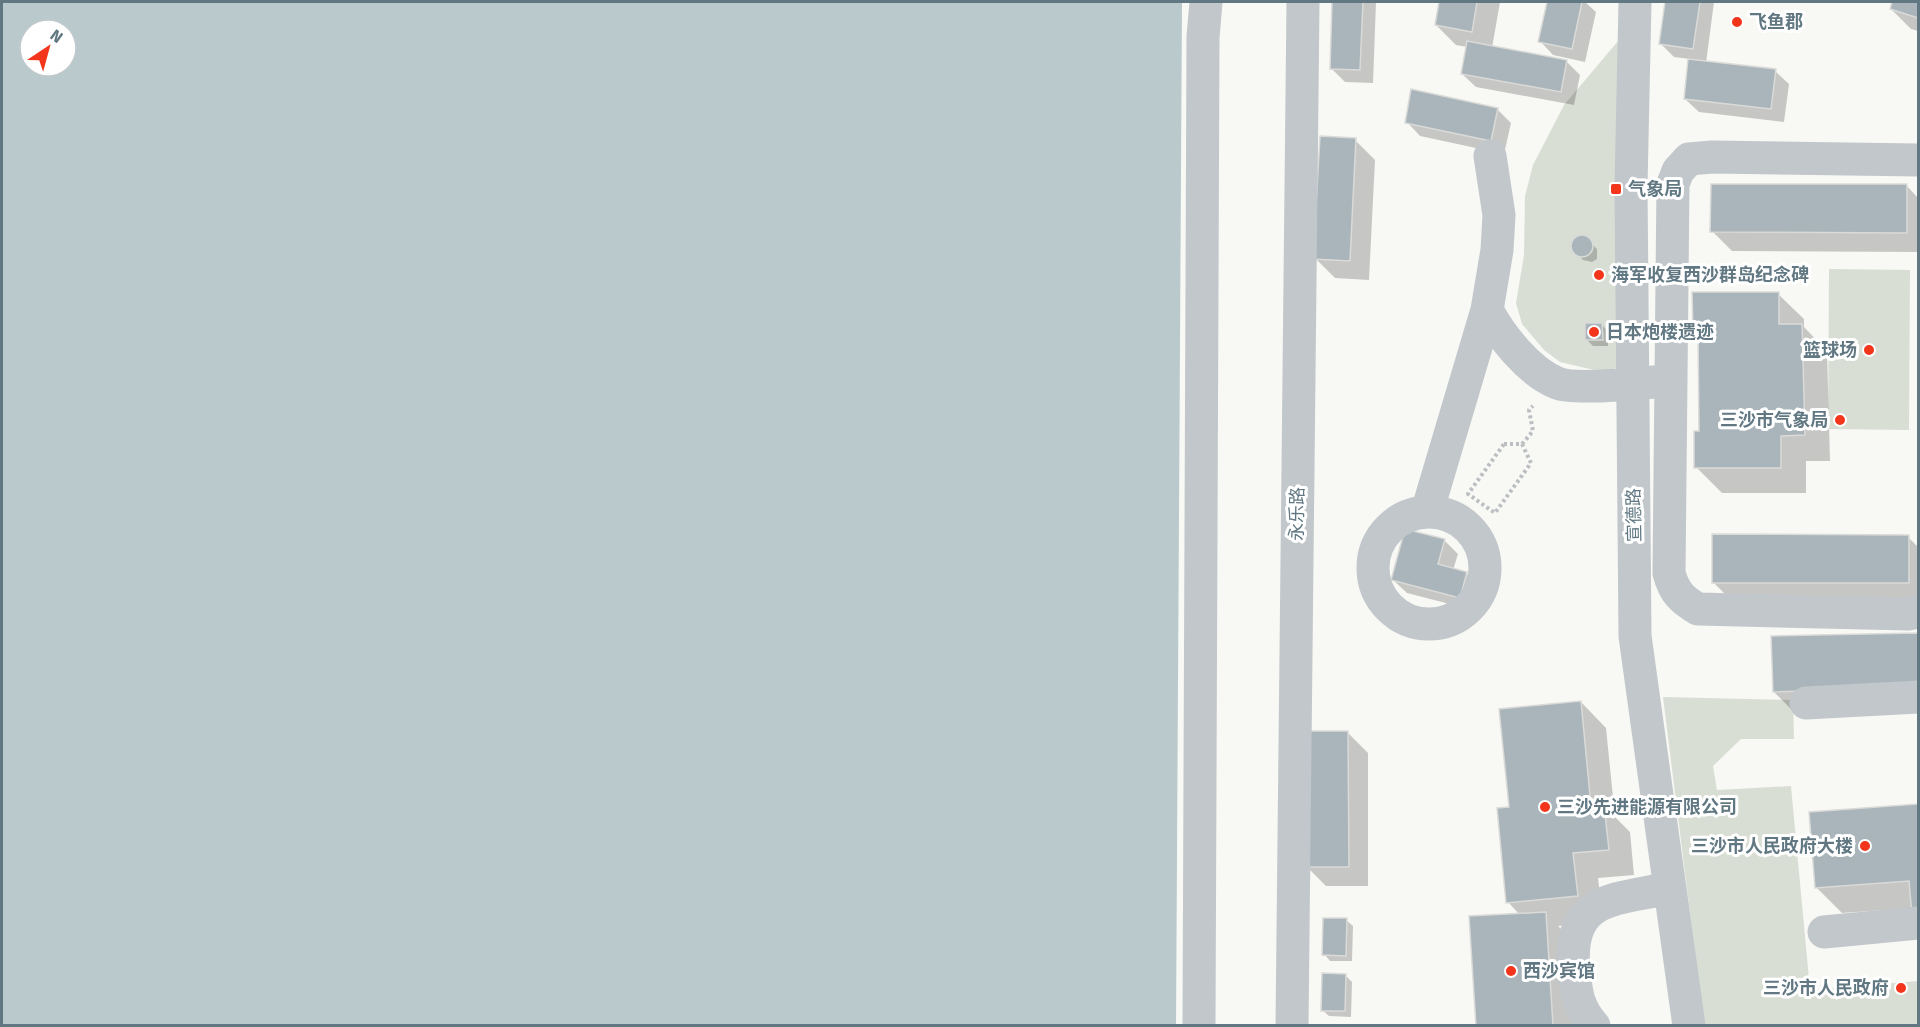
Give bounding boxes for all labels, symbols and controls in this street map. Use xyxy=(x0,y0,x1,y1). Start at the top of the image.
place label: 飞鱼郡 xyxy=(1749,11,1803,33)
marker: 飞鱼郡 xyxy=(1730,15,1744,29)
north arrow xyxy=(18,18,78,78)
text: N xyxy=(47,25,66,47)
place label: 气象局 xyxy=(1628,178,1682,200)
marker: 气象局 xyxy=(1609,182,1623,196)
place label: 海军收复西沙群岛纪念碑 xyxy=(1611,264,1809,286)
marker: 海军收复西沙群岛纪念碑 xyxy=(1592,268,1606,282)
place label: 日本炮楼遗迹 xyxy=(1606,321,1714,343)
marker: 日本炮楼遗迹 xyxy=(1587,325,1601,339)
place label: 篮球场 xyxy=(1803,339,1857,361)
marker: 篮球场 xyxy=(1862,343,1876,357)
place label: 三沙市气象局 xyxy=(1720,409,1828,431)
marker: 三沙市气象局 xyxy=(1833,413,1847,427)
street label: 永乐路 xyxy=(1286,487,1308,541)
street label: 宣德路 xyxy=(1623,488,1645,542)
place label: 三沙先进能源有限公司 xyxy=(1557,796,1737,818)
marker: 三沙先进能源有限公司 xyxy=(1538,800,1552,814)
place label: 三沙市人民政府大楼 xyxy=(1691,835,1853,857)
marker: 三沙市人民政府大楼 xyxy=(1858,839,1872,853)
place label: 西沙宾馆 xyxy=(1523,960,1595,982)
marker: 西沙宾馆 xyxy=(1504,964,1518,978)
place label: 三沙市人民政府 xyxy=(1763,977,1889,999)
marker: 三沙市人民政府 xyxy=(1894,981,1908,995)

